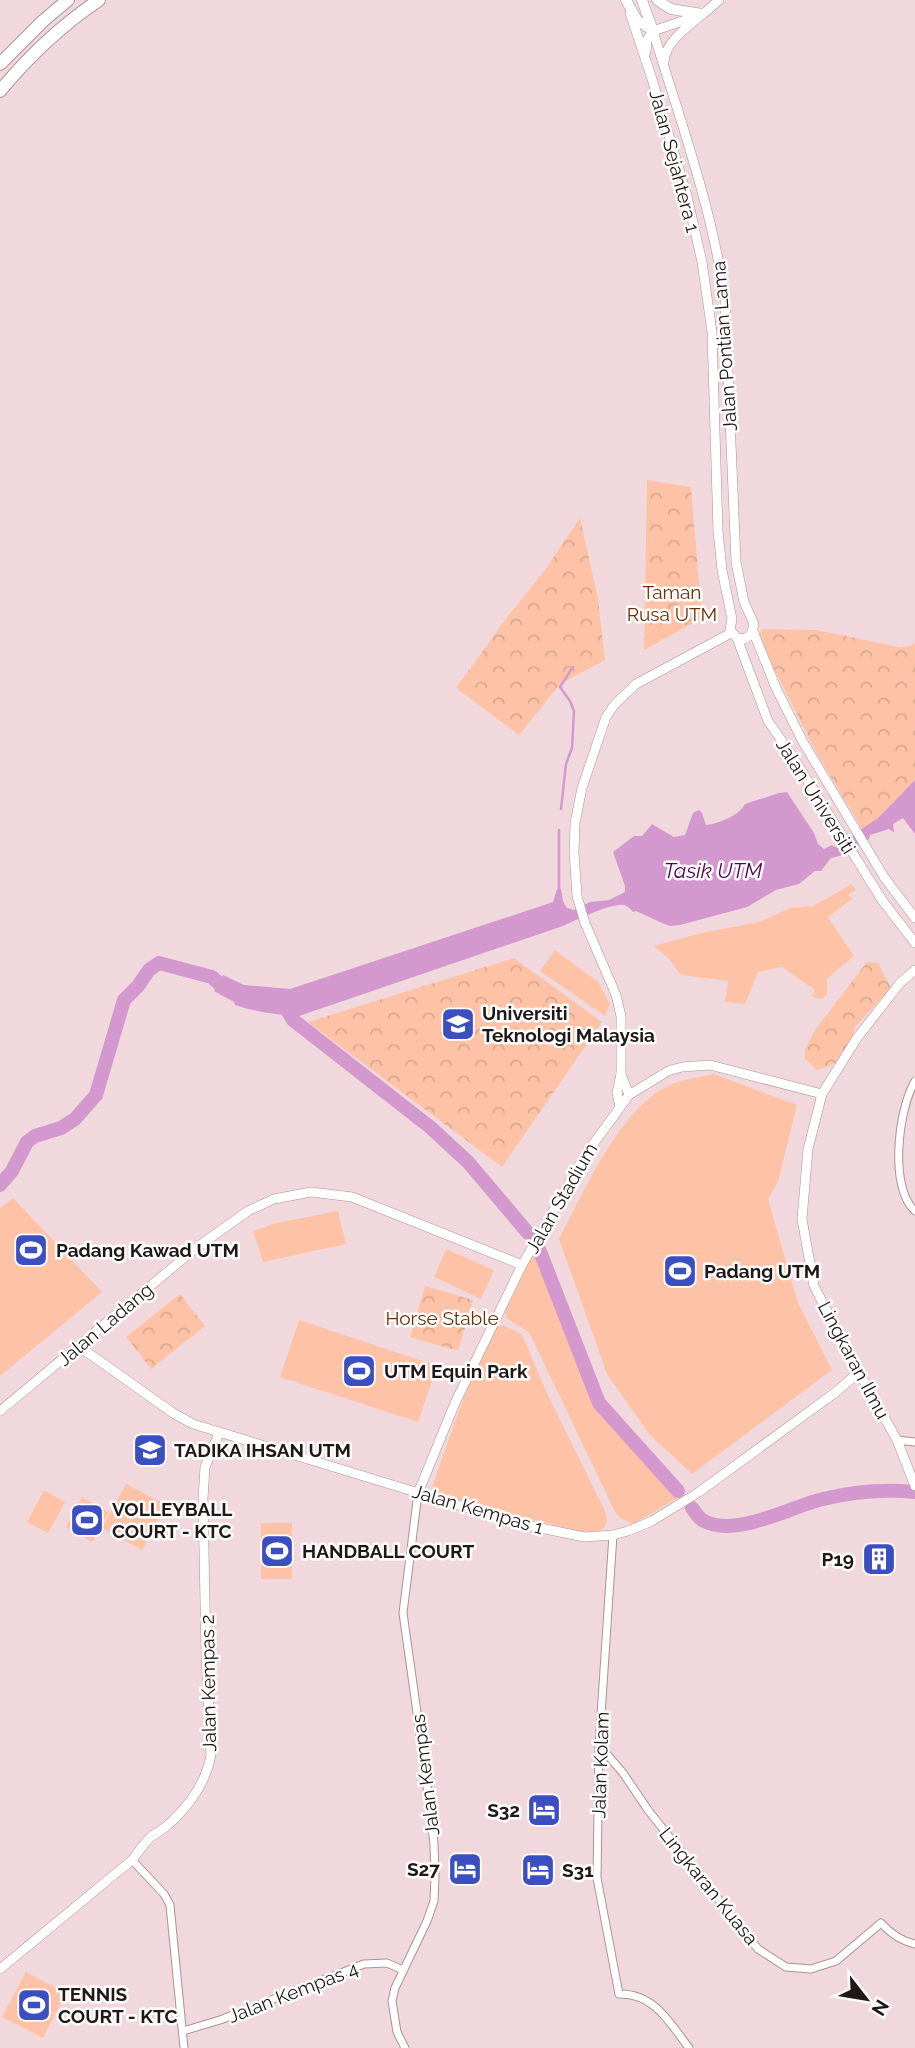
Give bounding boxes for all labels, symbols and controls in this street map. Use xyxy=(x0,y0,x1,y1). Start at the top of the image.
street label: Jalan Sejahtera 1 xyxy=(645,87,705,235)
street label: Jalan Pontian Lama xyxy=(707,260,741,432)
park label: Taman Rusa UTM xyxy=(627,581,717,625)
street label: Jalan Universiti xyxy=(772,734,860,858)
water label: Tasik UTM xyxy=(664,858,763,883)
place label: Universiti Teknologi Malaysia xyxy=(482,1002,655,1046)
school or university icon: Universiti Teknologi Malaysia xyxy=(439,1005,477,1043)
street label: Jalan Stadium xyxy=(521,1139,601,1257)
sports icon: Padang Kawad UTM xyxy=(12,1231,50,1269)
place label: Padang Kawad UTM xyxy=(56,1239,239,1261)
sports icon: Padang UTM xyxy=(661,1252,699,1290)
place label: Padang UTM xyxy=(704,1260,820,1282)
street label: Jalan Ladang xyxy=(53,1278,157,1370)
street label: Lingkaran Ilmu xyxy=(814,1297,894,1423)
park label: Horse Stable xyxy=(385,1307,499,1329)
sports icon: UTM Equin Park xyxy=(340,1352,378,1390)
place label: UTM Equin Park xyxy=(384,1360,528,1382)
school or university icon: TADIKA IHSAN UTM xyxy=(131,1431,169,1469)
place label: TADIKA IHSAN UTM xyxy=(174,1439,351,1461)
street label: Jalan Kempas 1 xyxy=(410,1480,546,1538)
place label: VOLLEYBALL COURT - KTC xyxy=(112,1498,232,1542)
sports icon: VOLLEYBALL COURT - KTC xyxy=(68,1501,106,1539)
sports icon: HANDBALL COURT xyxy=(258,1532,296,1570)
place label: HANDBALL COURT xyxy=(302,1540,475,1562)
building icon: P19 xyxy=(860,1540,898,1578)
place label: P19 xyxy=(822,1548,854,1570)
street label: Jalan Kempas 2 xyxy=(196,1614,220,1752)
street label: Jalan Kolam xyxy=(587,1711,613,1819)
street label: Jalan Kempas xyxy=(407,1713,443,1837)
hotel icon: S32 xyxy=(525,1791,563,1829)
place label: S32 xyxy=(487,1799,520,1821)
street label: Lingkaran Kuasa xyxy=(655,1823,763,1949)
hotel icon: S27 xyxy=(446,1850,484,1888)
hotel icon: S31 xyxy=(519,1851,557,1889)
place label: S27 xyxy=(407,1858,440,1880)
place label: S31 xyxy=(562,1859,594,1881)
street label: Jalan Kempas 4 xyxy=(225,1957,361,2027)
north arrow xyxy=(831,1964,901,2034)
place label: TENNIS COURT - KTC xyxy=(58,1983,177,2027)
sports icon: TENNIS COURT - KTC xyxy=(15,1986,53,2024)
text: N xyxy=(867,1996,894,2020)

